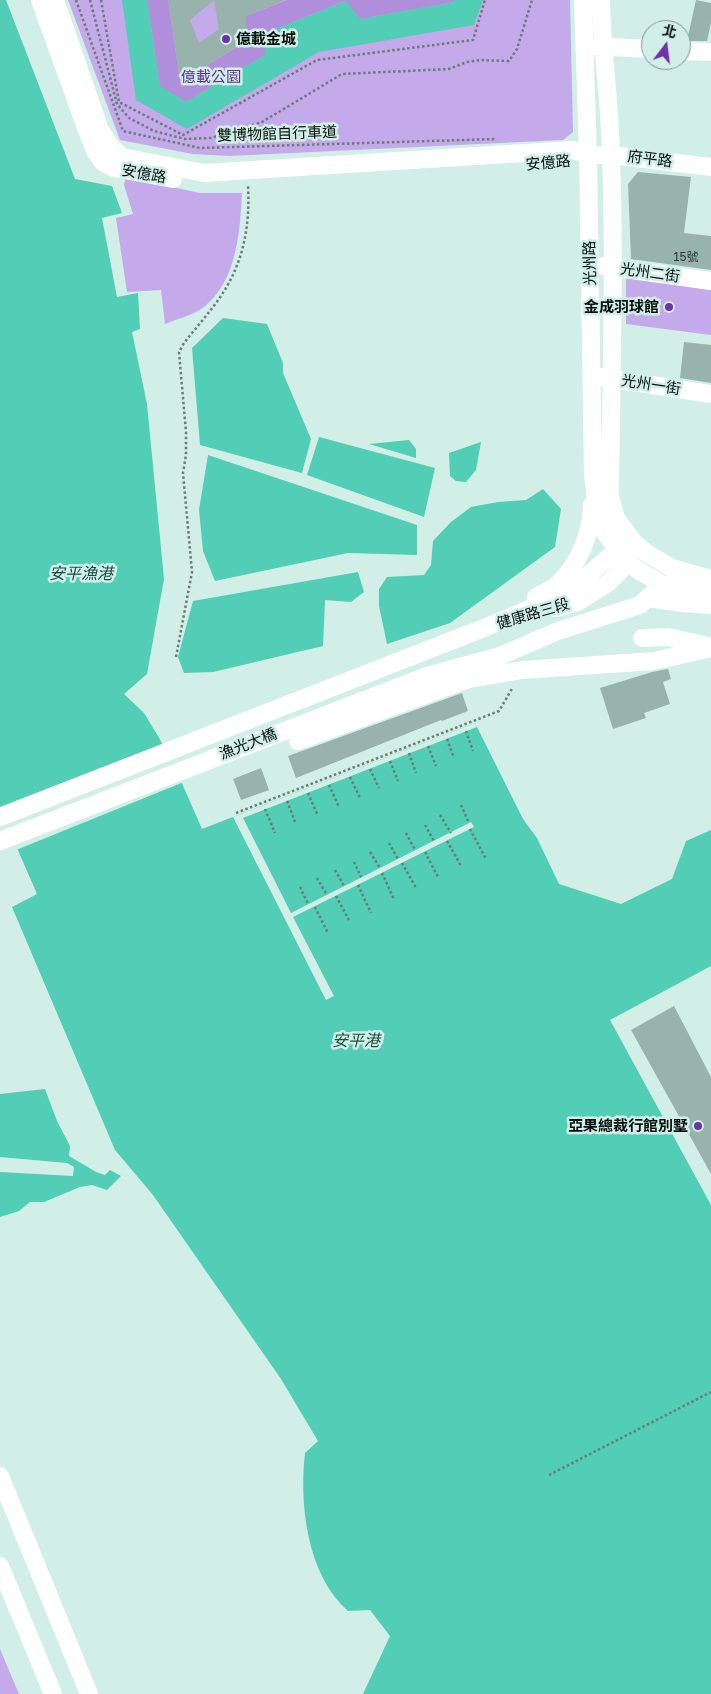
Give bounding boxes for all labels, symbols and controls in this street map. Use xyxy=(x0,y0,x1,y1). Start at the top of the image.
north arrow xyxy=(641,20,691,70)
text: 北 xyxy=(661,21,679,41)
place label: 億載金城 xyxy=(236,30,296,48)
marker: 億載金城 xyxy=(220,33,232,45)
park label: 億載公園 xyxy=(181,68,241,86)
street label: 雙博物館自行車道 xyxy=(217,123,337,145)
street label: 府平路 xyxy=(627,147,673,171)
street label: 安億路 xyxy=(525,152,571,174)
street label: 安億路 xyxy=(120,161,168,187)
street label: 光州路 xyxy=(581,240,599,286)
house number: 15號 xyxy=(674,250,698,264)
street label: 光州二街 xyxy=(619,260,681,286)
place label: 金成羽球館 xyxy=(584,298,659,316)
marker: 金成羽球館 xyxy=(663,301,675,313)
street label: 光州一街 xyxy=(620,371,682,399)
water label: 安平漁港 xyxy=(49,564,113,584)
street label: 健康路三段 xyxy=(494,595,572,633)
street label: 漁光大橋 xyxy=(217,725,279,763)
water label: 安平港 xyxy=(332,1031,380,1051)
place label: 亞果總裁行館別墅 xyxy=(568,1117,688,1135)
marker: 亞果總裁行館別墅 xyxy=(692,1120,704,1132)

